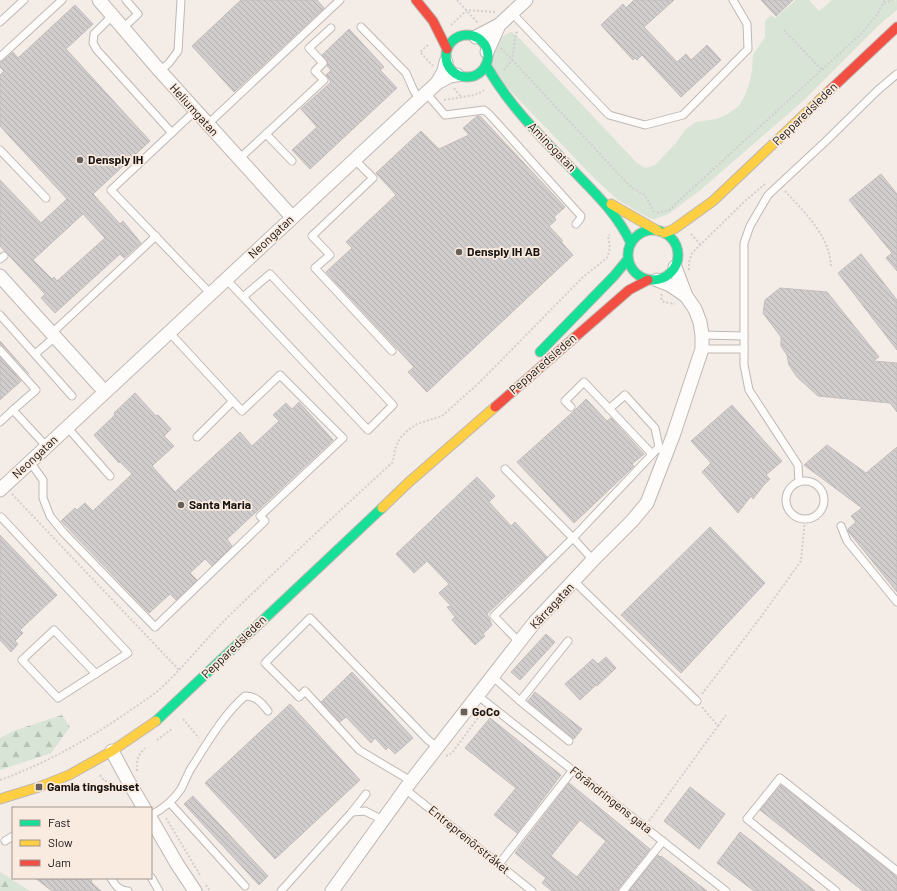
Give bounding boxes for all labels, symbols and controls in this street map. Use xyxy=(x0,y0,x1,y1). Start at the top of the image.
street label: Pepparedsleden xyxy=(769,79,839,148)
street label: Heliumgatan xyxy=(167,80,222,139)
street label: Aminogatan xyxy=(526,119,580,174)
place label: Densply IH xyxy=(88,152,143,166)
marker: Densply IH xyxy=(75,155,85,165)
street label: Neongatan xyxy=(245,212,296,261)
place label: Densply IH AB xyxy=(467,244,540,258)
marker: Densply IH AB xyxy=(454,247,464,257)
street label: Pepparedsleden xyxy=(506,330,579,396)
street label: Neongatan xyxy=(9,432,60,481)
place label: Santa Maria xyxy=(189,497,251,511)
marker: Santa Maria xyxy=(176,500,186,510)
street label: Kärragatan xyxy=(526,579,576,631)
street label: Pepparedsleden xyxy=(198,612,268,681)
place label: GoCo xyxy=(472,704,500,718)
marker: GoCo xyxy=(459,707,469,717)
street label: Förändringens gata xyxy=(568,763,656,836)
place label: Gamla tingshuset xyxy=(47,779,140,793)
marker: Gamla tingshuset xyxy=(34,782,44,792)
street label: Entreprenörstråket xyxy=(426,802,513,876)
legend xyxy=(12,807,152,879)
text: Fast xyxy=(48,815,71,829)
text: Slow xyxy=(48,835,73,849)
text: Jam xyxy=(48,855,71,869)

